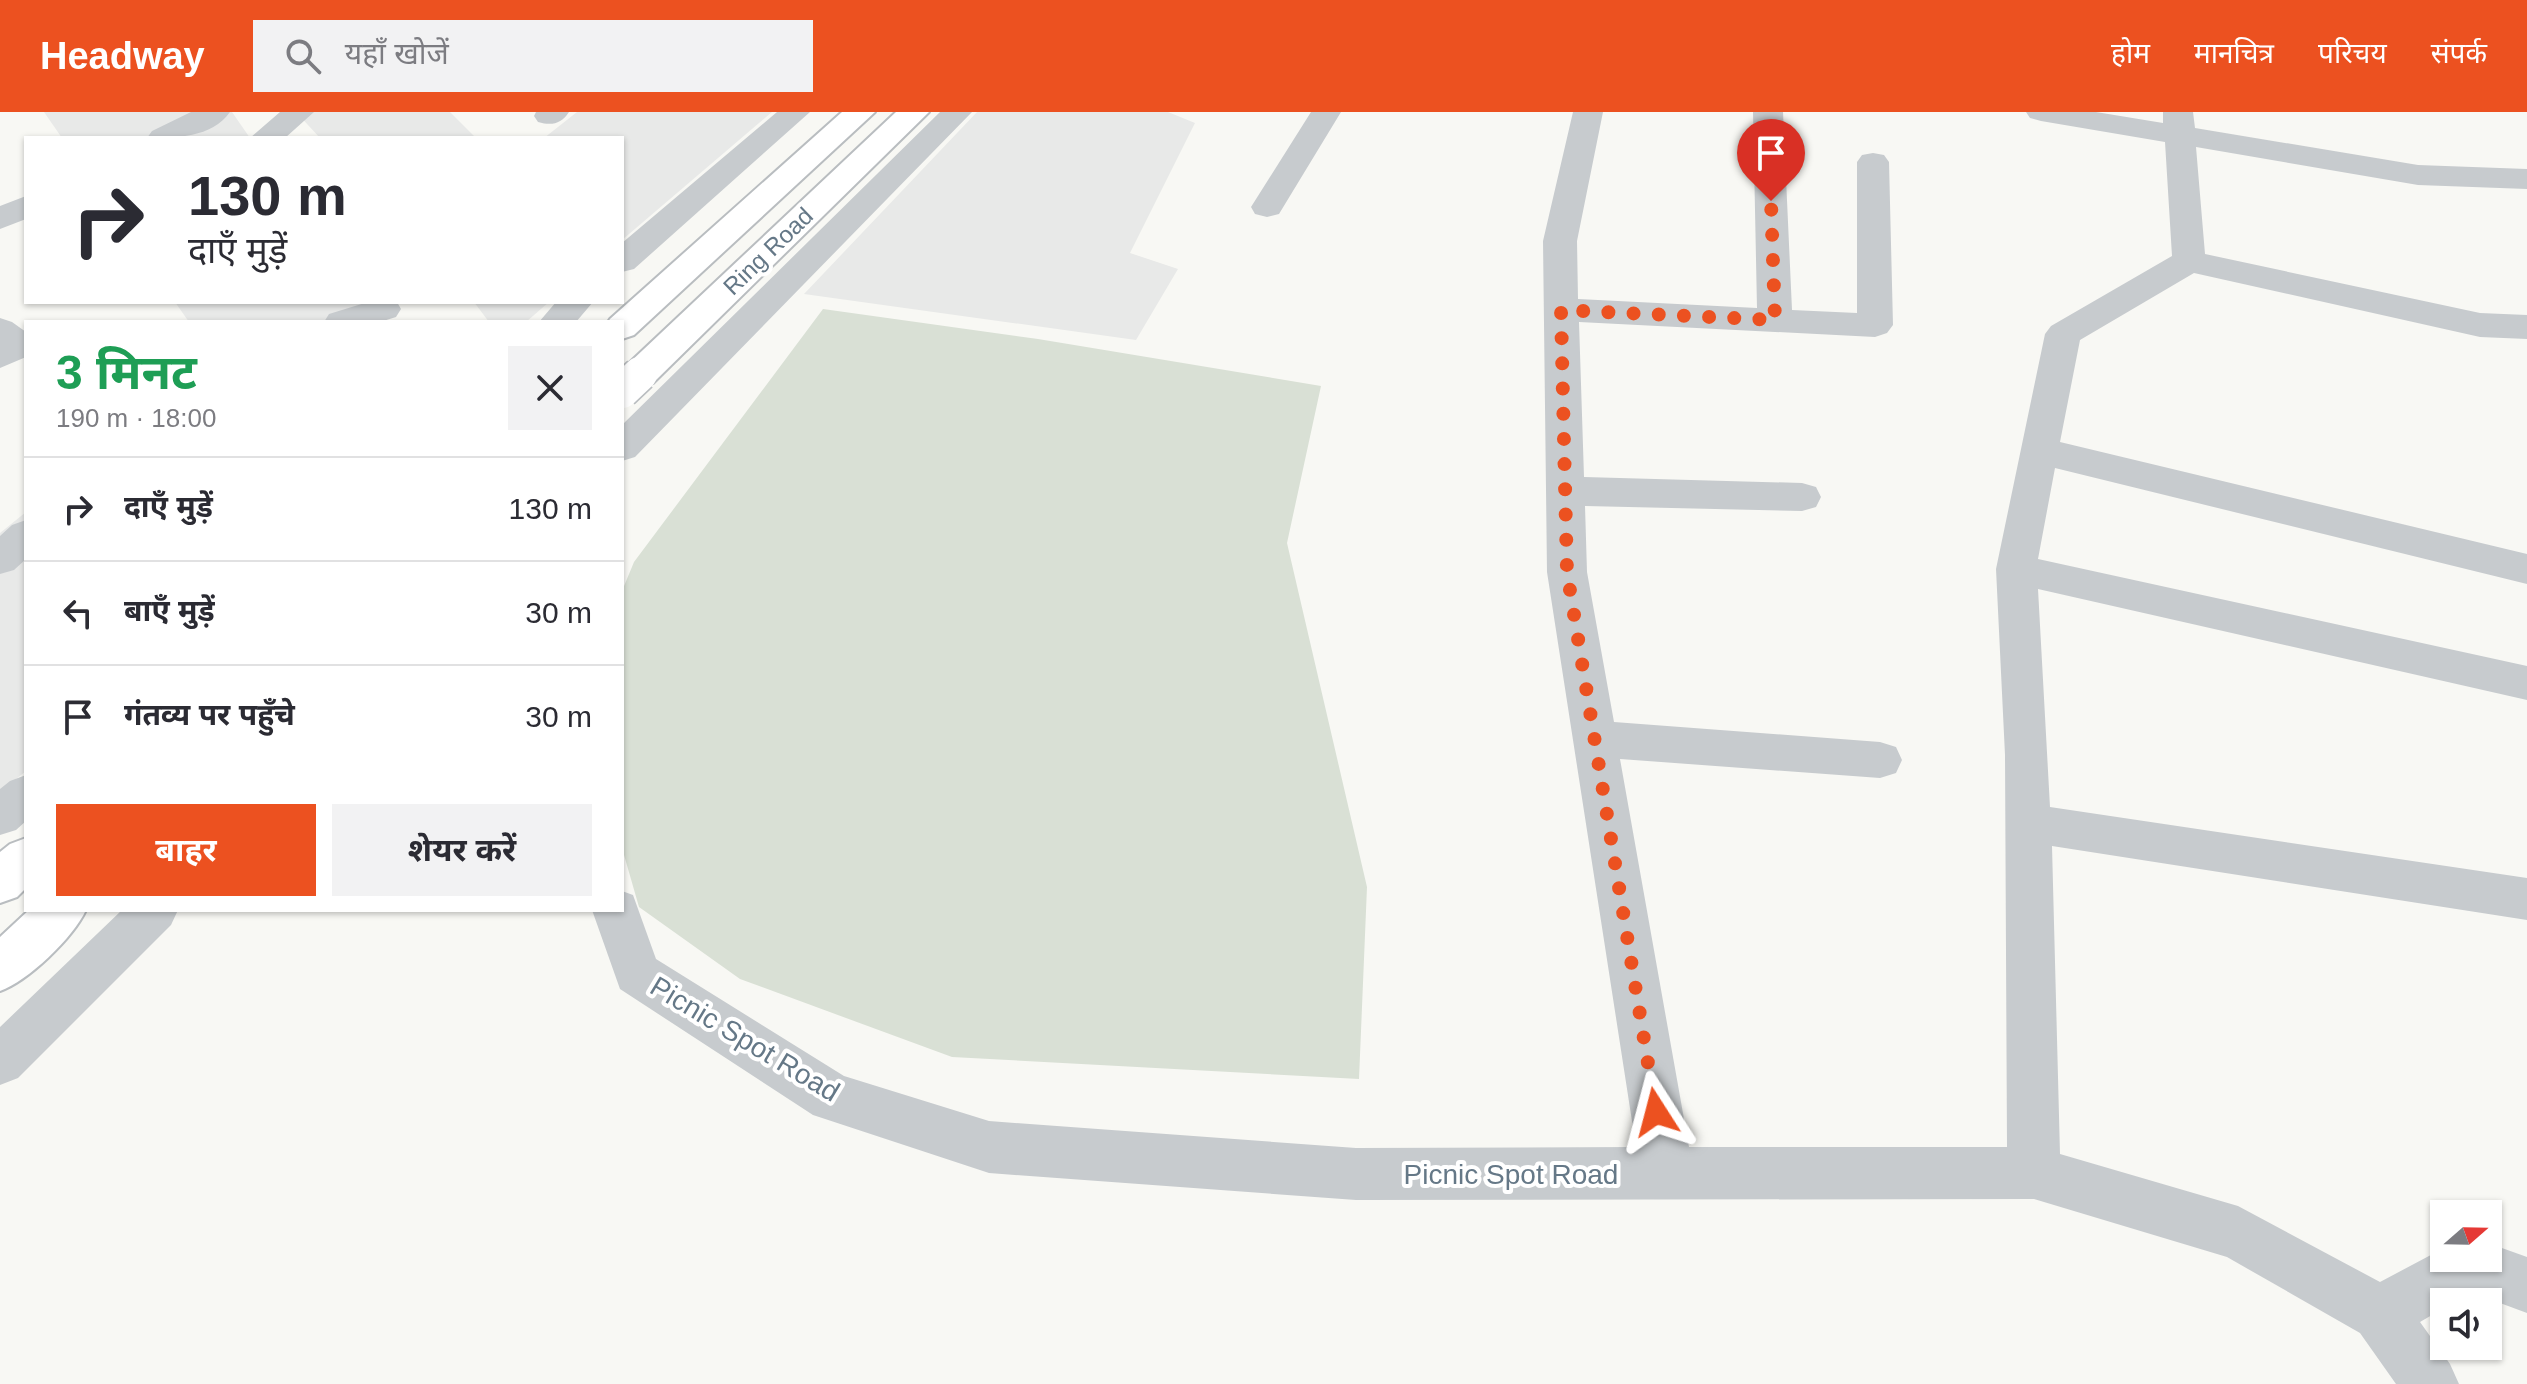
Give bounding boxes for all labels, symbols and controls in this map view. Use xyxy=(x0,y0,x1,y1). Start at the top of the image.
search box xyxy=(253,20,813,92)
icon: search xyxy=(281,34,325,78)
text: Headway xyxy=(40,35,205,77)
text: यहाँ खोजें xyxy=(345,37,449,70)
text: होम xyxy=(2111,38,2150,69)
text: मानचित्र xyxy=(2194,38,2274,69)
text: परिचय xyxy=(2318,38,2387,69)
text: संपर्क xyxy=(2431,38,2487,69)
pin xyxy=(1737,119,1805,201)
icon: arrive xyxy=(1749,131,1793,175)
text: 130 m xyxy=(188,164,347,227)
icon: right xyxy=(56,168,160,272)
street label: Ring Road xyxy=(718,202,818,300)
text: दाएँ मुड़ें xyxy=(188,230,287,271)
text: 3 मिनट xyxy=(56,346,197,399)
button: close xyxy=(508,346,592,430)
text: 190 m · 18:00 xyxy=(56,403,216,433)
icon: right xyxy=(56,487,100,531)
text: दाएँ मुड़ें xyxy=(124,490,213,523)
text: 130 m xyxy=(509,492,592,525)
icon: left xyxy=(56,591,100,635)
text: बाएँ मुड़ें xyxy=(124,594,215,627)
text: 30 m xyxy=(525,596,592,629)
icon: arrive xyxy=(56,695,100,739)
text: गंतव्य पर पहुँचे xyxy=(124,698,295,731)
text: 30 m xyxy=(525,700,592,733)
button: बाहर xyxy=(56,804,316,896)
button: शेयर करें xyxy=(332,804,592,896)
street label: Picnic Spot Road xyxy=(645,970,845,1108)
position arrow xyxy=(1614,1070,1698,1154)
street label: Picnic Spot Road xyxy=(1404,1159,1618,1190)
north arrow xyxy=(2430,1200,2502,1272)
map controls xyxy=(2430,1200,2502,1360)
button: sound xyxy=(2430,1288,2502,1360)

